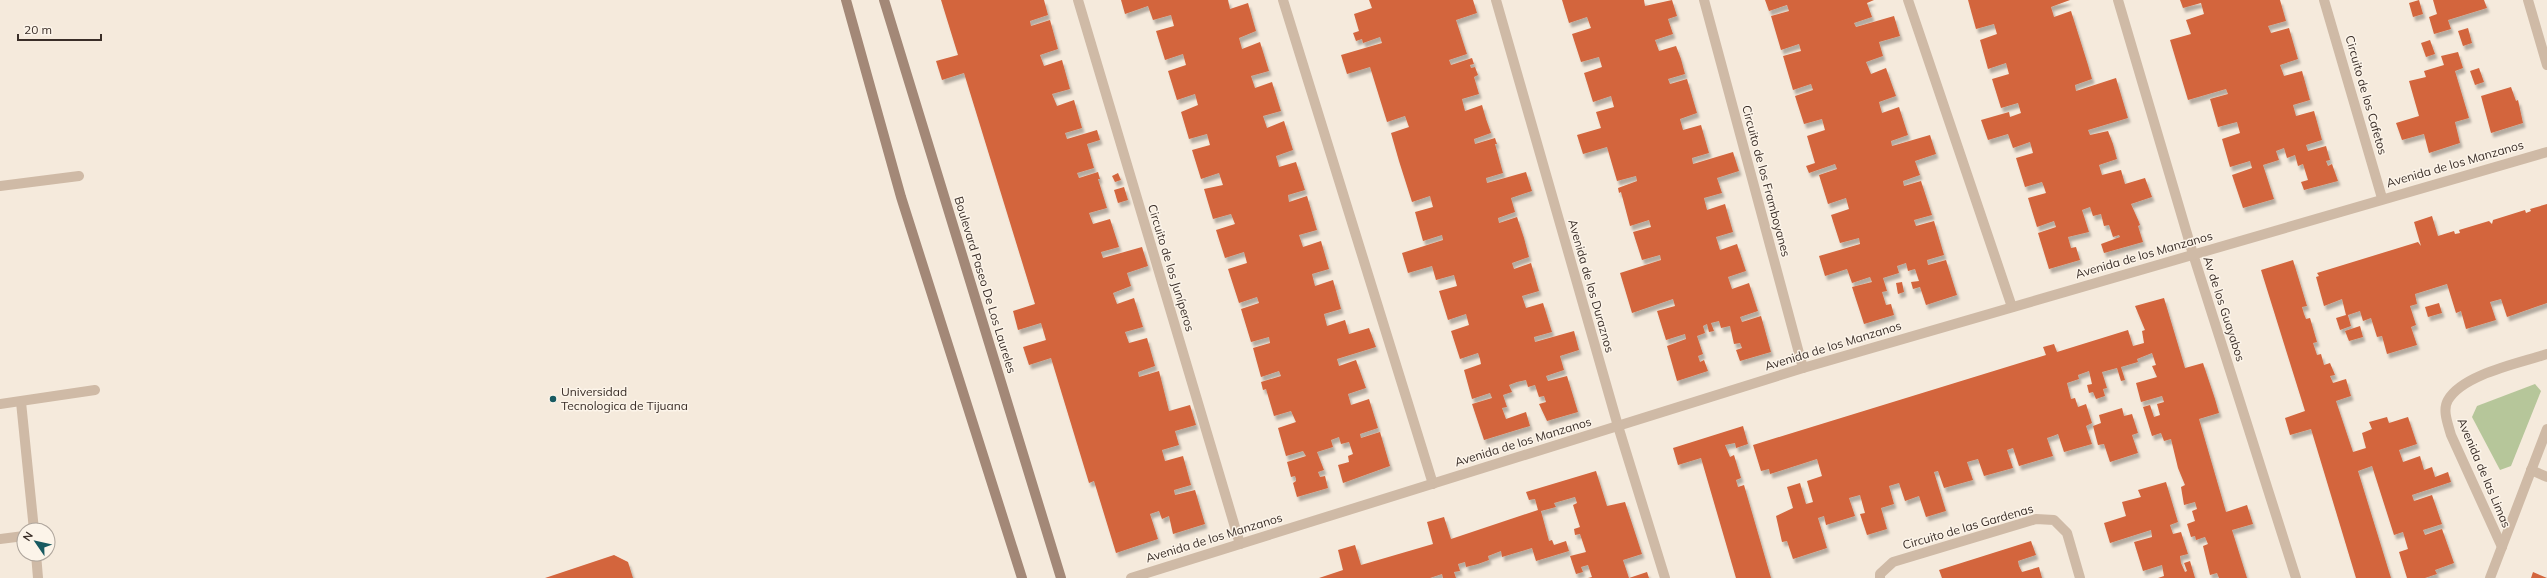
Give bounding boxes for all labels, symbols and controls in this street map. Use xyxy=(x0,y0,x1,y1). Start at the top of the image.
scale bar xyxy=(18,16,101,42)
text: 20 m xyxy=(24,22,52,37)
street label: Circuito de los Cafetos xyxy=(2342,33,2391,156)
street label: Circuito de los Framboyanes xyxy=(1739,103,1794,258)
street label: Avenida de los Manzanos xyxy=(2384,137,2525,190)
street label: Boulevard Paseo De Los Laureles xyxy=(951,195,1020,375)
street label: Circuito de los Juníperos xyxy=(1145,202,1198,333)
street label: Avenida de los Duraznos xyxy=(1565,218,1618,354)
street label: Avenida de los Manzanos xyxy=(2073,228,2214,281)
street label: Av de los Guayabos xyxy=(2200,254,2249,363)
street label: Avenida de los Manzanos xyxy=(1763,318,1903,373)
place label: Universidad Tecnologica de Tijuana xyxy=(561,384,688,413)
marker: Universidad Tecnologica de Tijuana xyxy=(548,394,558,404)
street label: Avenida de los Manzanos xyxy=(1453,414,1593,469)
street label: Avenida de las Limas xyxy=(2455,416,2514,530)
street label: Circuito de las Gardenas xyxy=(1901,501,2035,552)
street label: Avenida de los Manzanos xyxy=(1144,510,1284,565)
north arrow xyxy=(16,522,56,562)
text: N xyxy=(20,529,36,544)

